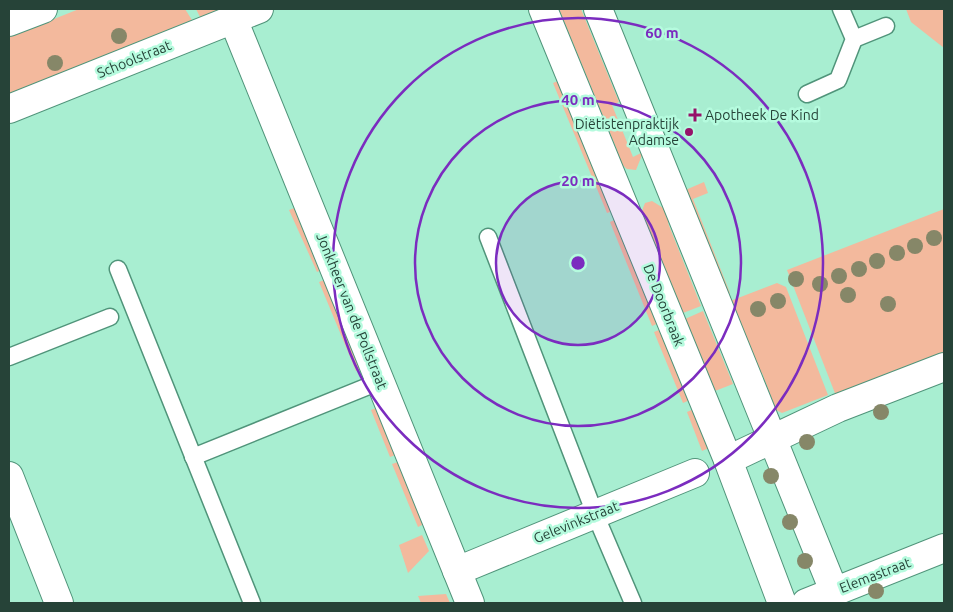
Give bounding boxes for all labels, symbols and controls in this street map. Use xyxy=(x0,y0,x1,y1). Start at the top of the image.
text: 60 m xyxy=(645,24,679,41)
street label: Schoolstraat xyxy=(95,37,174,81)
text: 40 m xyxy=(561,91,595,108)
place label: Apotheek De Kind xyxy=(705,107,819,123)
marker: Apotheek De Kind xyxy=(689,109,701,121)
place label: Diëtistenpraktijk Adamse xyxy=(575,116,679,148)
marker: Diëtistenpraktijk Adamse xyxy=(683,126,695,138)
text: 20 m xyxy=(561,172,595,189)
street label: Jonkheer van de Pollstraat xyxy=(313,231,391,392)
centre of rings xyxy=(569,254,587,272)
street label: De Doorbraak xyxy=(640,262,688,348)
street label: Gelevinkstraat xyxy=(531,497,621,546)
street label: Elemastraat xyxy=(837,554,913,596)

